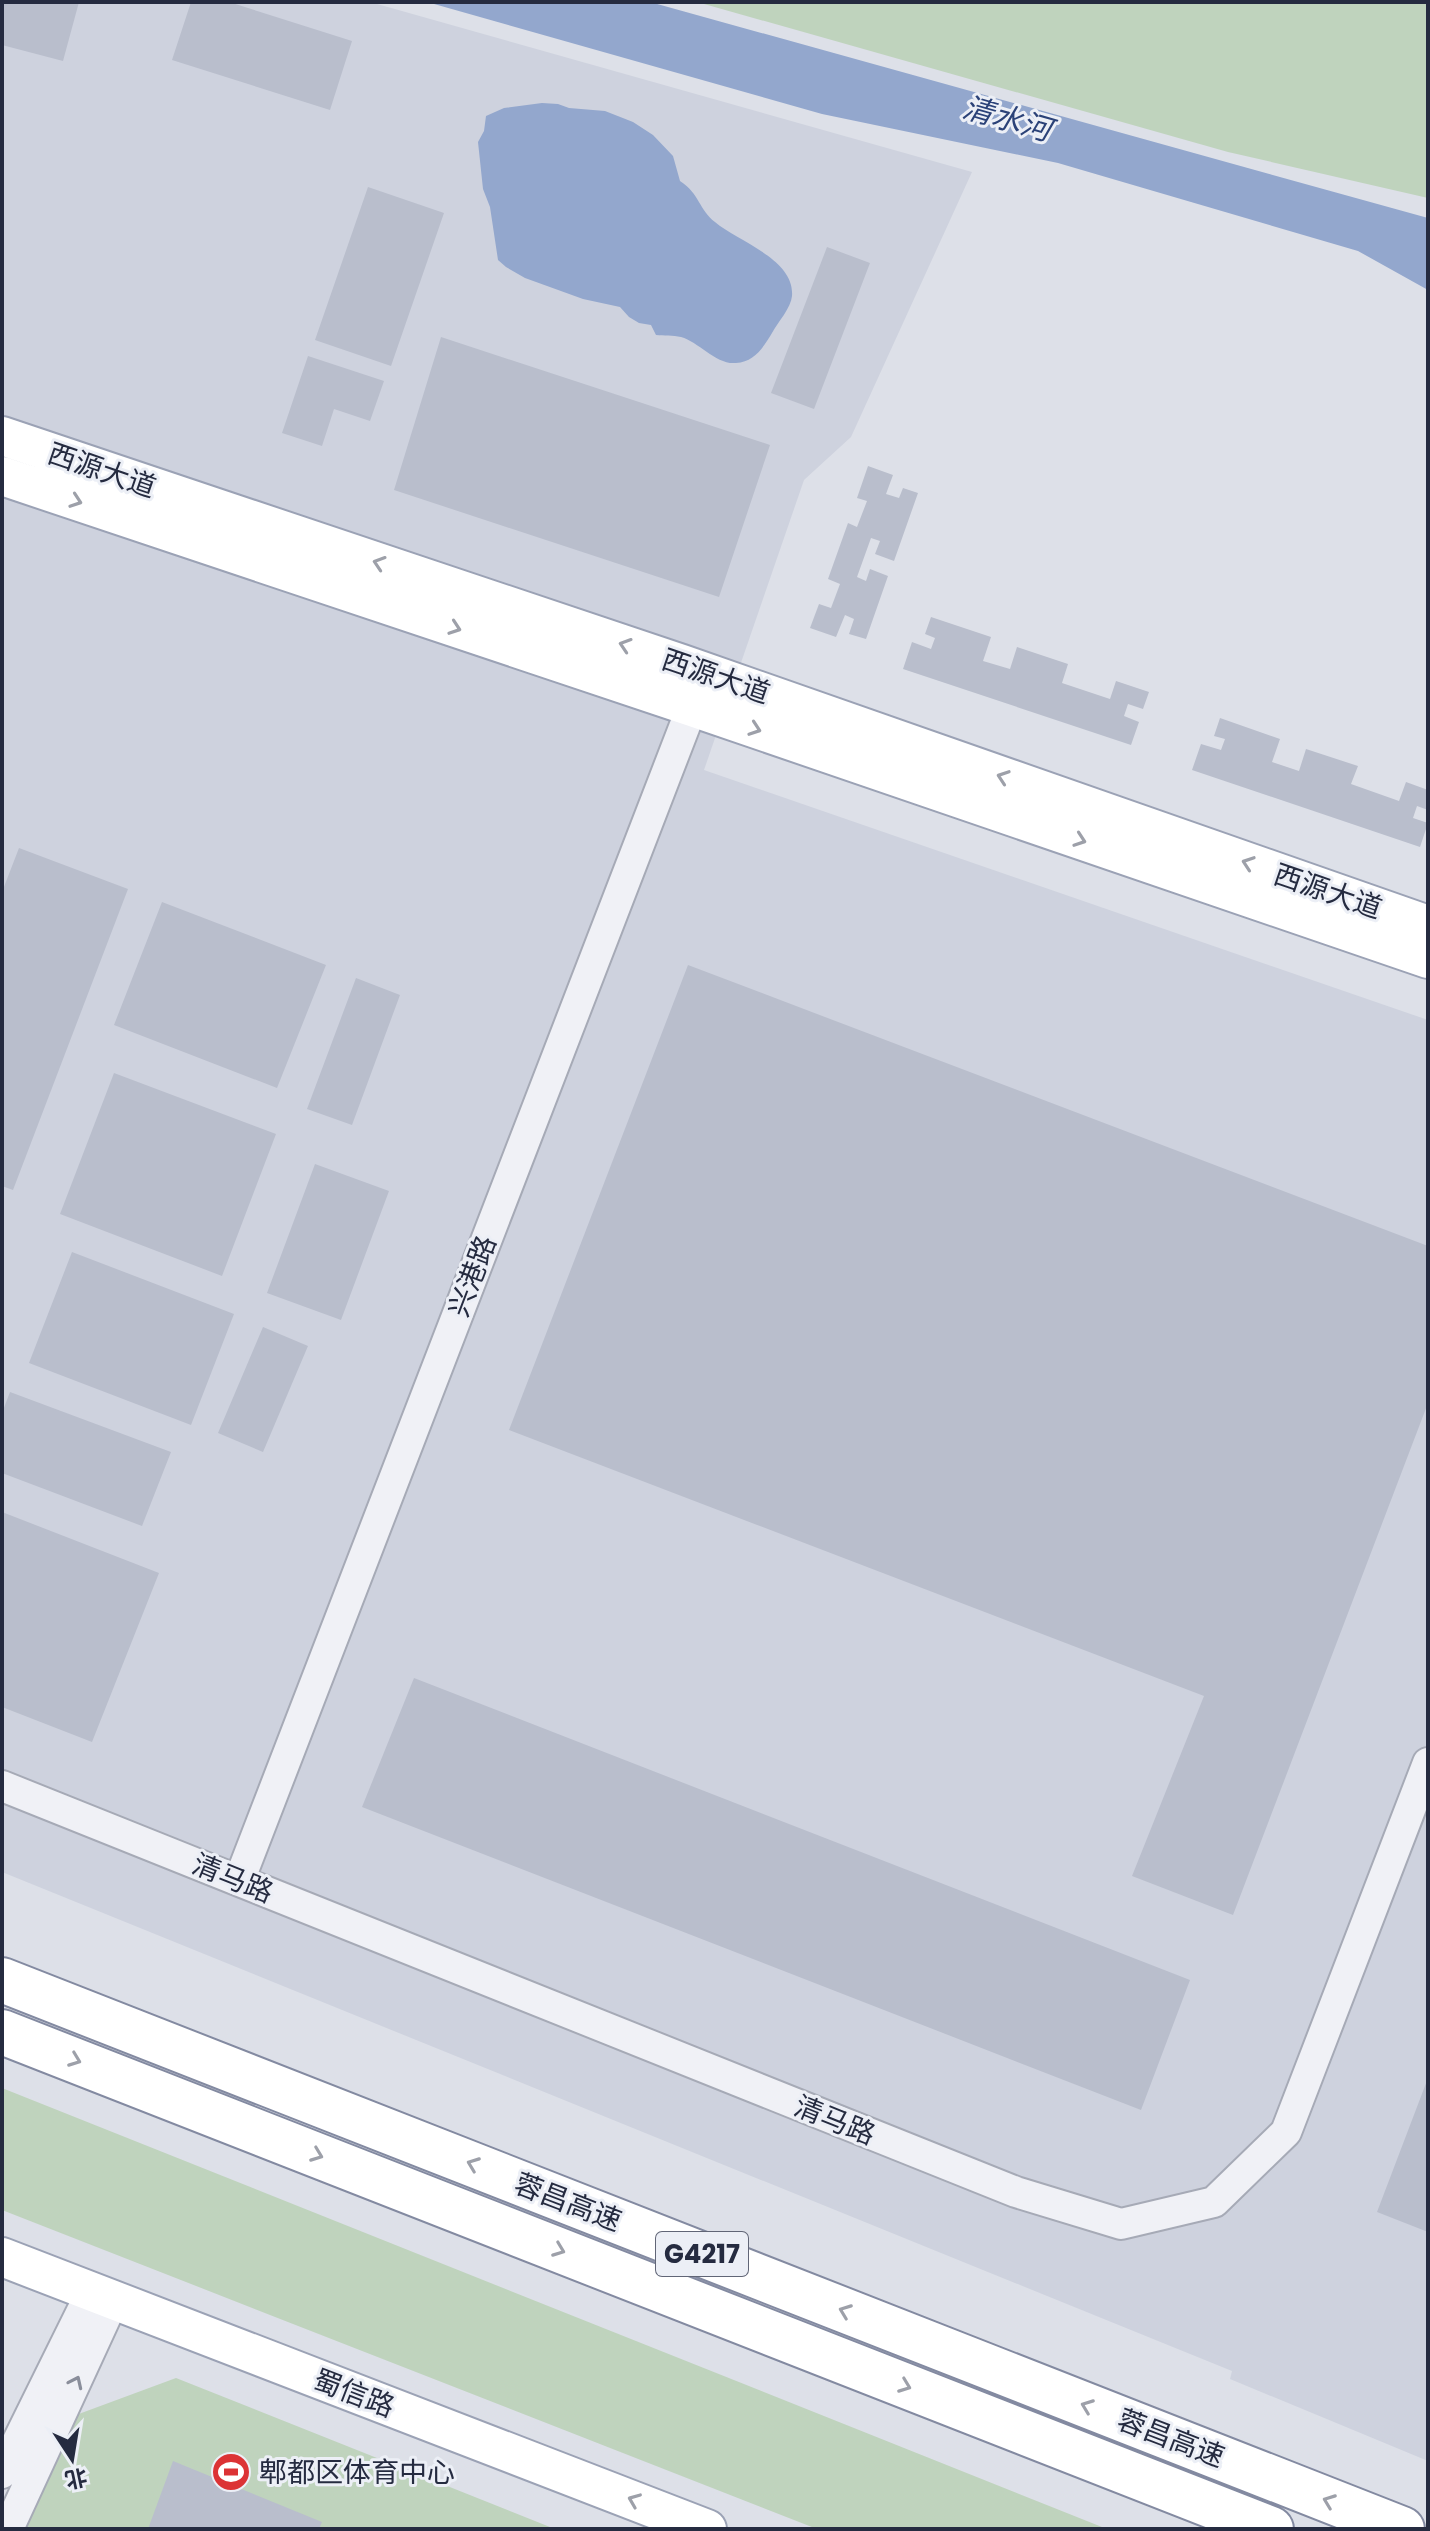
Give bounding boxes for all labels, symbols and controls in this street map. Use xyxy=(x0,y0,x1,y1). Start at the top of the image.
water label: 清水河 xyxy=(958,85,1061,153)
street label: 西源大道 xyxy=(43,434,161,507)
one-way arrow xyxy=(68,491,82,507)
one-way arrow xyxy=(372,556,386,572)
one-way arrow xyxy=(447,619,461,635)
one-way arrow xyxy=(619,639,633,655)
street label: 西源大道 xyxy=(657,640,775,713)
one-way arrow xyxy=(747,719,761,735)
one-way arrow xyxy=(997,770,1011,786)
one-way arrow xyxy=(1072,831,1086,847)
street label: 西源大道 xyxy=(1269,855,1387,928)
one-way arrow xyxy=(1242,856,1256,873)
street label: 兴港路 xyxy=(439,1230,506,1322)
street label: 清马路 xyxy=(187,1845,279,1912)
one-way arrow xyxy=(67,2050,81,2067)
street label: 清马路 xyxy=(789,2087,881,2154)
one-way arrow xyxy=(309,2145,323,2162)
one-way arrow xyxy=(467,2158,481,2174)
street label: 蓉昌高速 xyxy=(509,2164,627,2241)
road number: G4217 xyxy=(656,2232,748,2276)
one-way arrow xyxy=(551,2240,565,2257)
one-way arrow xyxy=(839,2304,853,2320)
street label: 蜀信路 xyxy=(308,2360,400,2427)
one-way arrow xyxy=(66,2376,82,2390)
one-way arrow xyxy=(897,2376,911,2392)
one-way arrow xyxy=(1081,2399,1095,2415)
street label: 蓉昌高速 xyxy=(1112,2400,1230,2477)
north arrow xyxy=(32,2419,112,2499)
sports icon: 郫都区体育中心 xyxy=(210,2451,252,2493)
place label: 郫都区体育中心 xyxy=(259,2453,455,2492)
text: 北 xyxy=(62,2461,90,2496)
one-way arrow xyxy=(628,2494,642,2510)
one-way arrow xyxy=(1323,2494,1337,2510)

